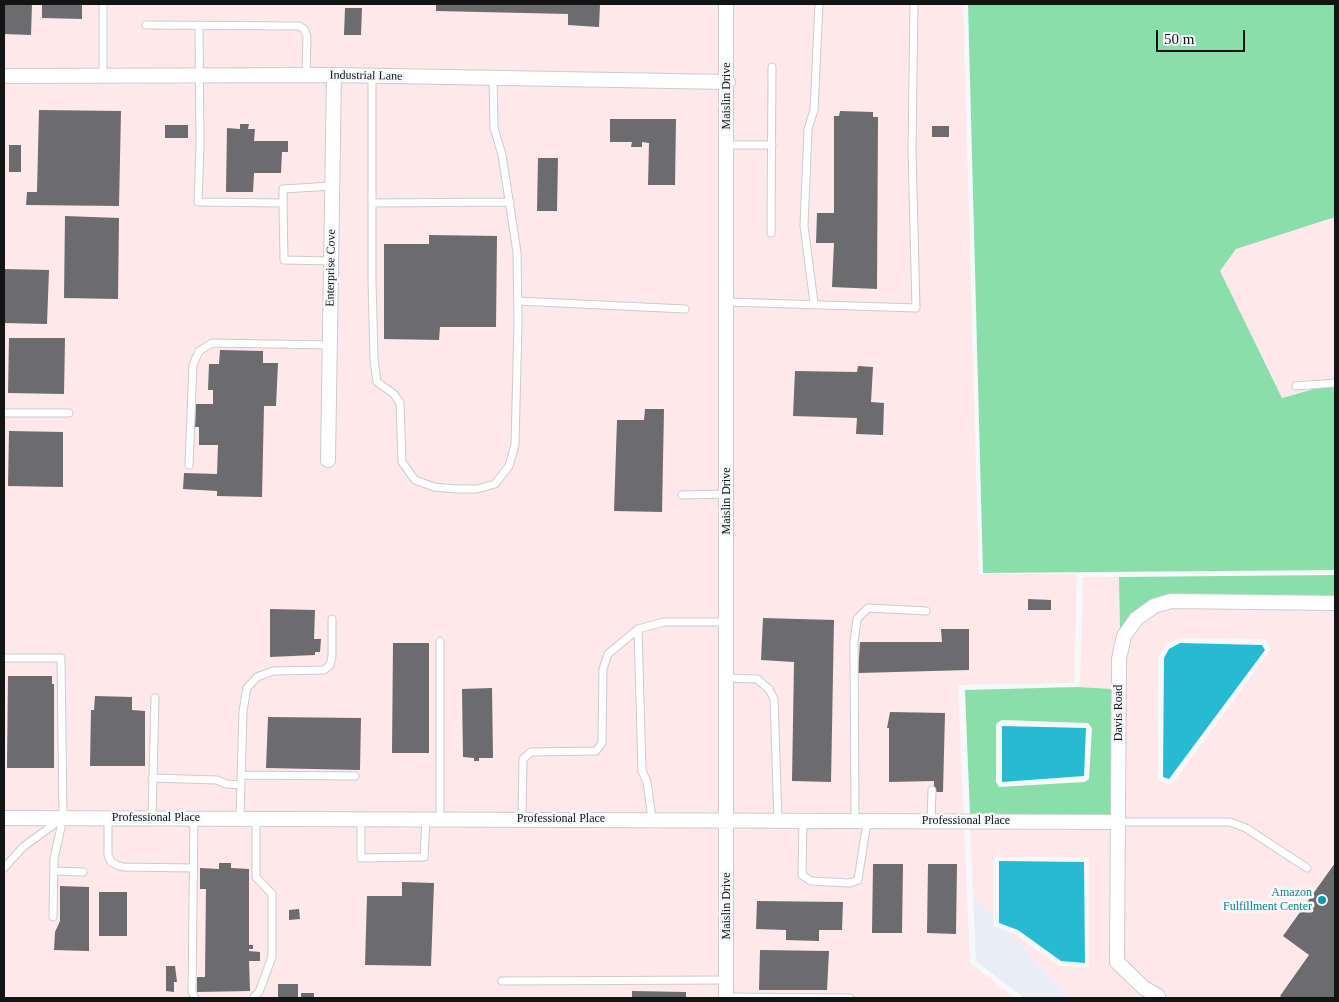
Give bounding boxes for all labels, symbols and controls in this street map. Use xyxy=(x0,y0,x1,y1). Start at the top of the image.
scale bar xyxy=(1159,20,1248,52)
text: 50 m xyxy=(1164,31,1194,47)
street label: Maislin Drive xyxy=(720,63,734,129)
street label: Industrial Lane xyxy=(329,68,403,84)
street label: Enterprise Cove xyxy=(323,229,339,307)
street label: Maislin Drive xyxy=(720,468,734,534)
street label: Davis Road xyxy=(1112,685,1126,741)
street label: Professional Place xyxy=(112,811,200,825)
street label: Professional Place xyxy=(517,812,605,826)
street label: Professional Place xyxy=(922,814,1010,828)
street label: Maislin Drive xyxy=(720,873,734,939)
place label: Amazon Fulfillment Center xyxy=(1223,886,1312,914)
marker: Amazon Fulfillment Center xyxy=(1316,894,1328,906)

